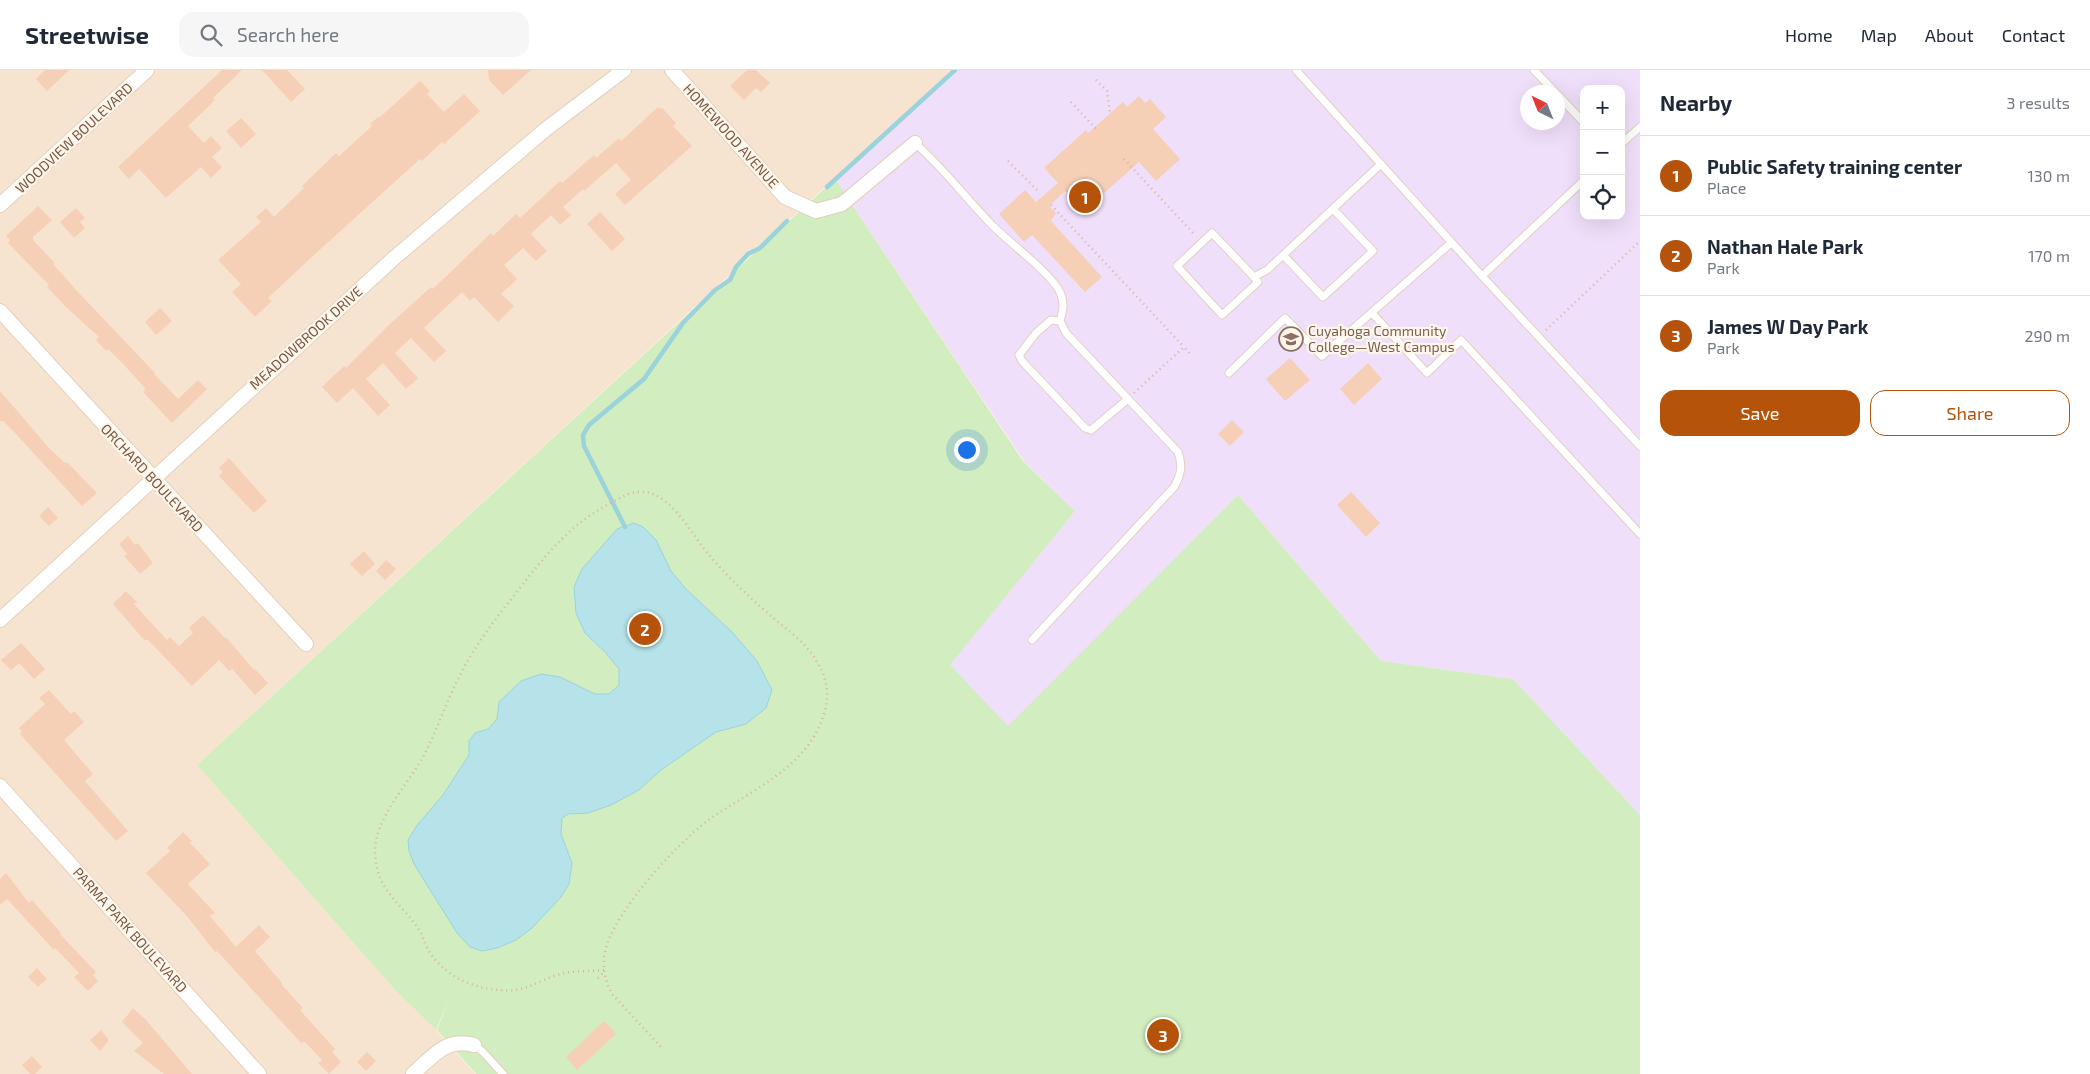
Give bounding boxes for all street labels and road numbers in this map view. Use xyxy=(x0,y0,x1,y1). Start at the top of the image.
street label: WOODVIEW BOULEVARD xyxy=(11,79,136,197)
street label: HOMEWOOD AVENUE xyxy=(680,80,783,191)
street label: MEADOWBROOK DRIVE xyxy=(246,282,366,393)
street label: ORCHARD BOULEVARD xyxy=(98,420,207,535)
street label: PARMA PARK BOULEVARD xyxy=(70,864,191,996)

